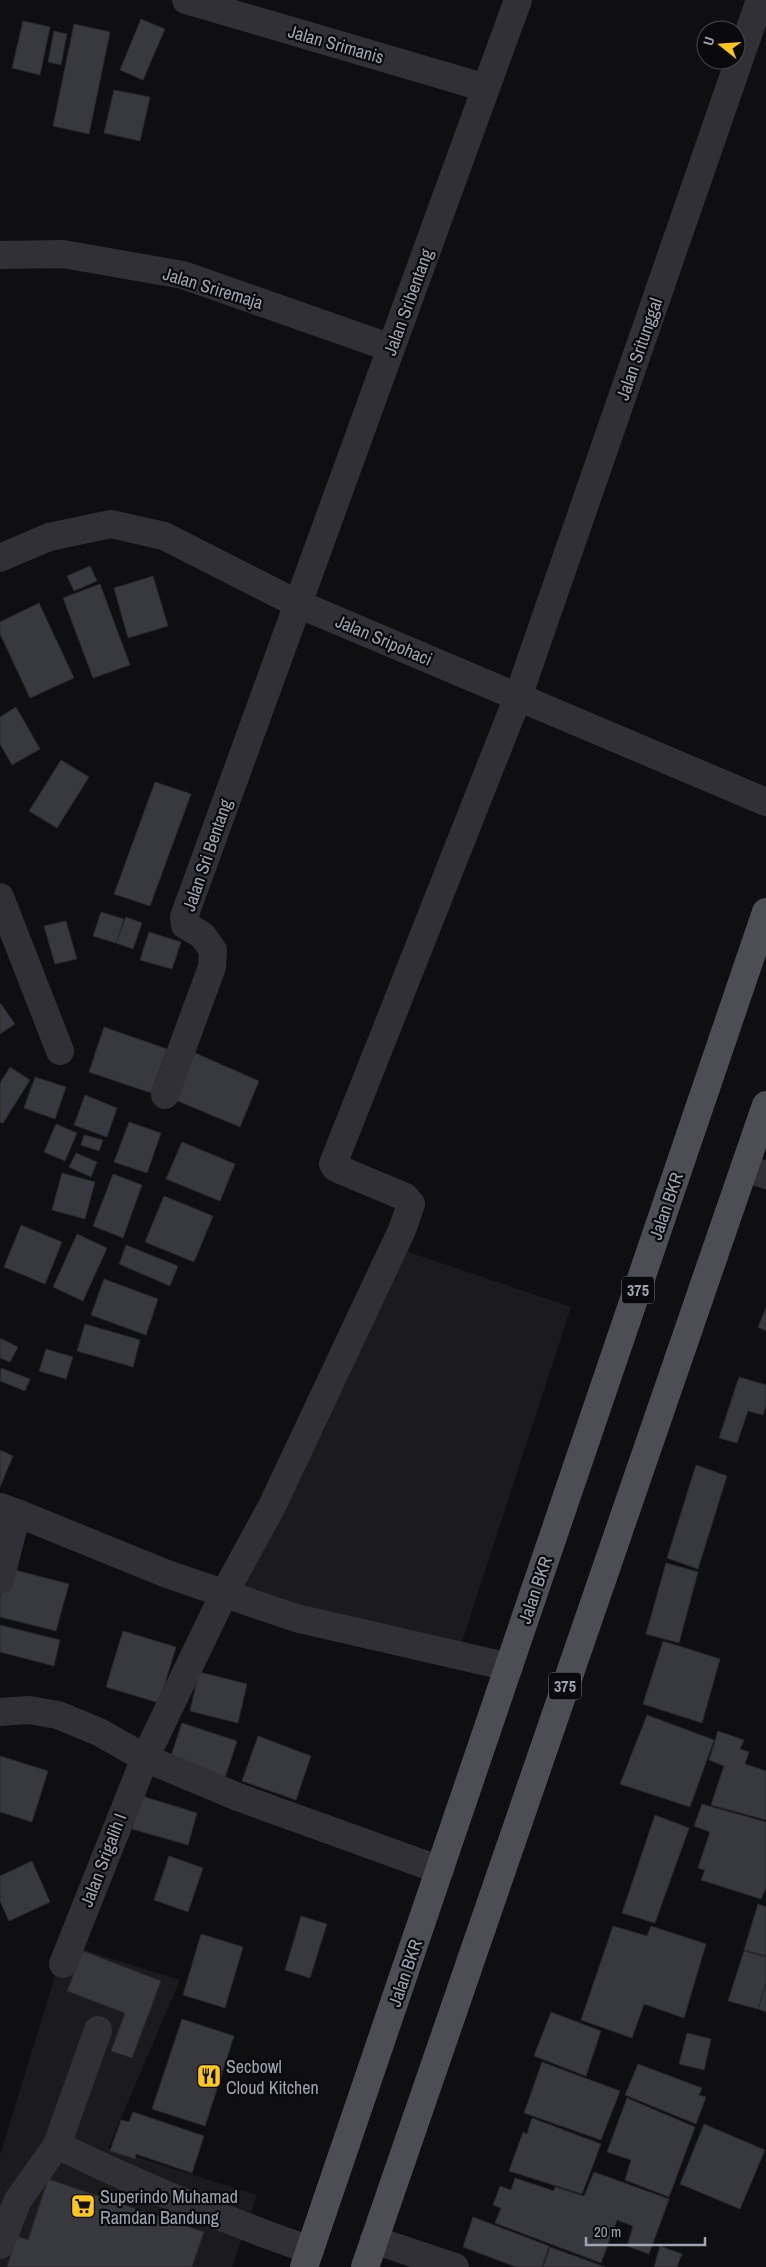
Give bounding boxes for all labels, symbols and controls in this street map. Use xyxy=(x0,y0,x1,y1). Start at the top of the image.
street label: Jalan Srimanis xyxy=(285,18,387,70)
north arrow xyxy=(696,20,746,70)
text: U xyxy=(699,35,718,48)
street label: Jalan Sribentang xyxy=(377,245,439,359)
street label: Jalan Sriremaja xyxy=(160,261,266,315)
street label: Jalan Sritunggal xyxy=(610,295,668,403)
street label: Jalan Sripohaci xyxy=(332,608,436,672)
street label: Jalan Sri Bentang xyxy=(176,795,238,915)
street label: Jalan BKR xyxy=(643,1169,689,1243)
road number: 375 xyxy=(622,1276,654,1304)
street label: Jalan BKR xyxy=(512,1553,558,1627)
road number: 375 xyxy=(549,1672,581,1700)
street label: Jalan Srigalih I xyxy=(74,1810,132,1910)
street label: Jalan BKR xyxy=(382,1936,428,2010)
place label: Secbowl Cloud Kitchen xyxy=(226,2054,319,2100)
restaurant icon: Secbowl Cloud Kitchen xyxy=(196,2063,222,2089)
place label: Superindo Muhamad Ramdan Bandung xyxy=(100,2184,238,2230)
supermarket icon: Superindo Muhamad Ramdan Bandung xyxy=(70,2193,96,2219)
scale bar xyxy=(586,2214,705,2246)
text: 20 m xyxy=(594,2221,621,2242)

